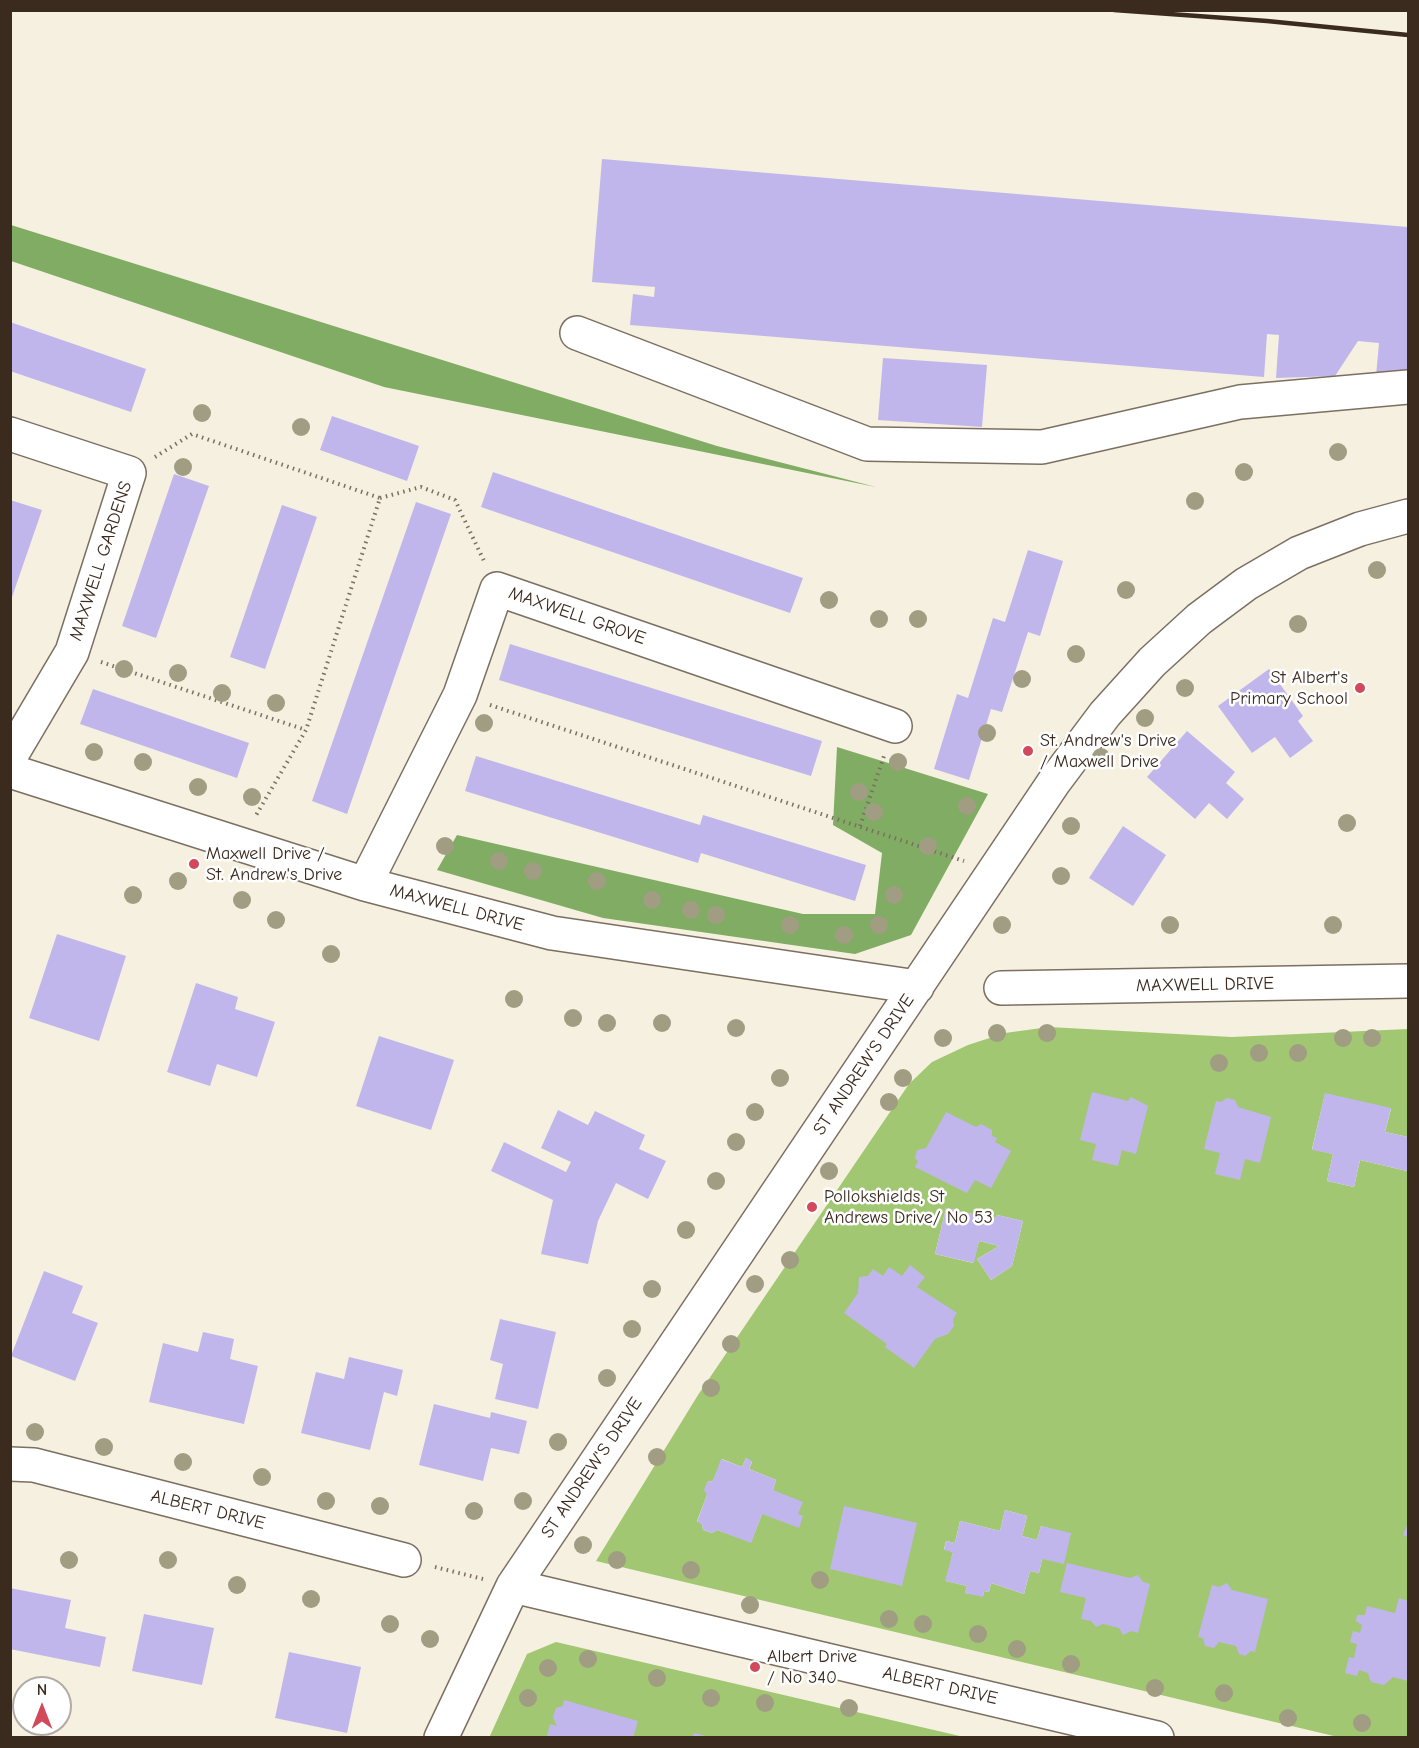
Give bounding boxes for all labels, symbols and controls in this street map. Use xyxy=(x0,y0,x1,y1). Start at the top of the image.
street label: MAXWELL GARDENS xyxy=(65,479,137,643)
street label: MAXWELL GROVE xyxy=(506,582,648,650)
place label: St Albert's Primary School xyxy=(1230,667,1348,710)
marker: St Albert's Primary School xyxy=(1353,681,1367,695)
place label: St. Andrew's Drive / Maxwell Drive xyxy=(1040,730,1176,772)
marker: St. Andrew's Drive / Maxwell Drive xyxy=(1021,744,1035,758)
place label: Maxwell Drive / St. Andrew's Drive xyxy=(206,843,342,886)
marker: Maxwell Drive / St. Andrew's Drive xyxy=(187,857,201,871)
street label: MAXWELL DRIVE xyxy=(388,880,526,936)
street label: MAXWELL DRIVE xyxy=(1136,973,1274,997)
street label: ST ANDREW'S DRIVE xyxy=(809,990,919,1140)
place label: Pollokshields, St Andrews Drive/ No 53 xyxy=(824,1186,993,1228)
marker: Pollokshields, St Andrews Drive/ No 53 xyxy=(805,1200,819,1214)
street label: ST ANDREW'S DRIVE xyxy=(537,1393,647,1543)
street label: ALBERT DRIVE xyxy=(149,1485,267,1535)
place label: Albert Drive / No 340 xyxy=(767,1646,857,1688)
marker: Albert Drive / No 340 xyxy=(748,1660,762,1674)
street label: ALBERT DRIVE xyxy=(880,1662,1000,1710)
north arrow xyxy=(12,1676,72,1736)
text: N xyxy=(37,1681,47,1699)

